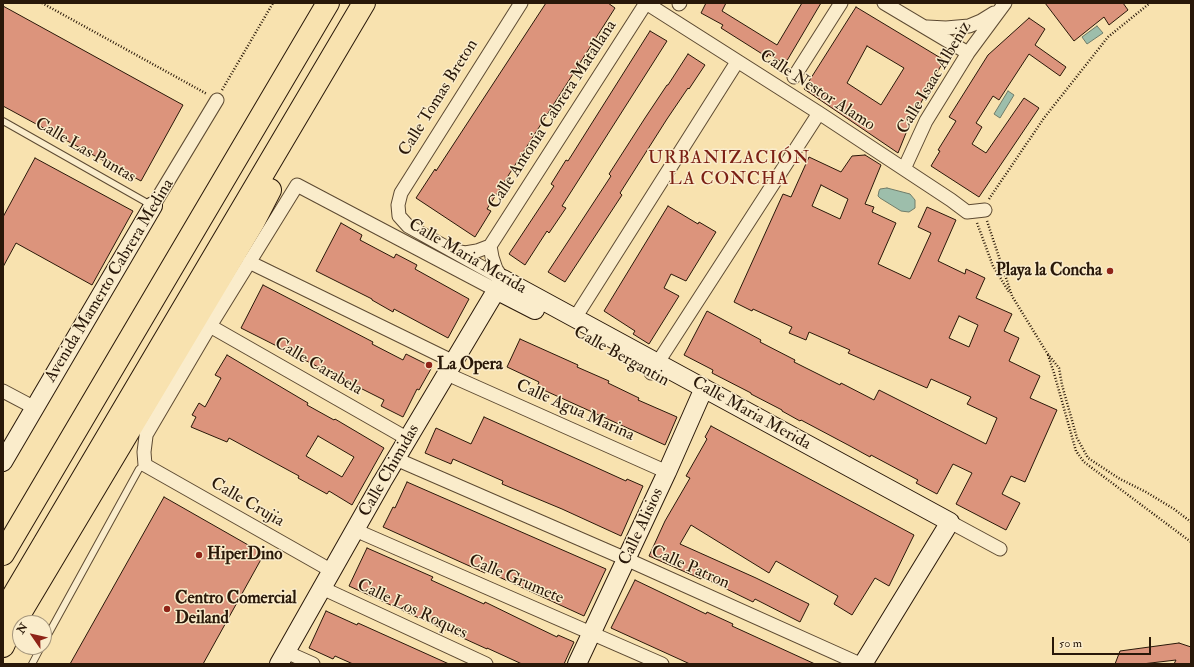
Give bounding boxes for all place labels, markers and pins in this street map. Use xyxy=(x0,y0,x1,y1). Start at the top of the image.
place label: Playa la Concha xyxy=(996,261,1102,281)
marker: Playa la Concha xyxy=(1105,266,1115,276)
place label: La Opera xyxy=(437,355,503,375)
marker: La Opera xyxy=(424,360,434,370)
place label: HiperDino xyxy=(207,545,282,565)
marker: HiperDino xyxy=(194,550,204,560)
place label: Centro Comercial Deiland xyxy=(175,589,297,629)
marker: Centro Comercial Deiland xyxy=(162,604,172,614)

